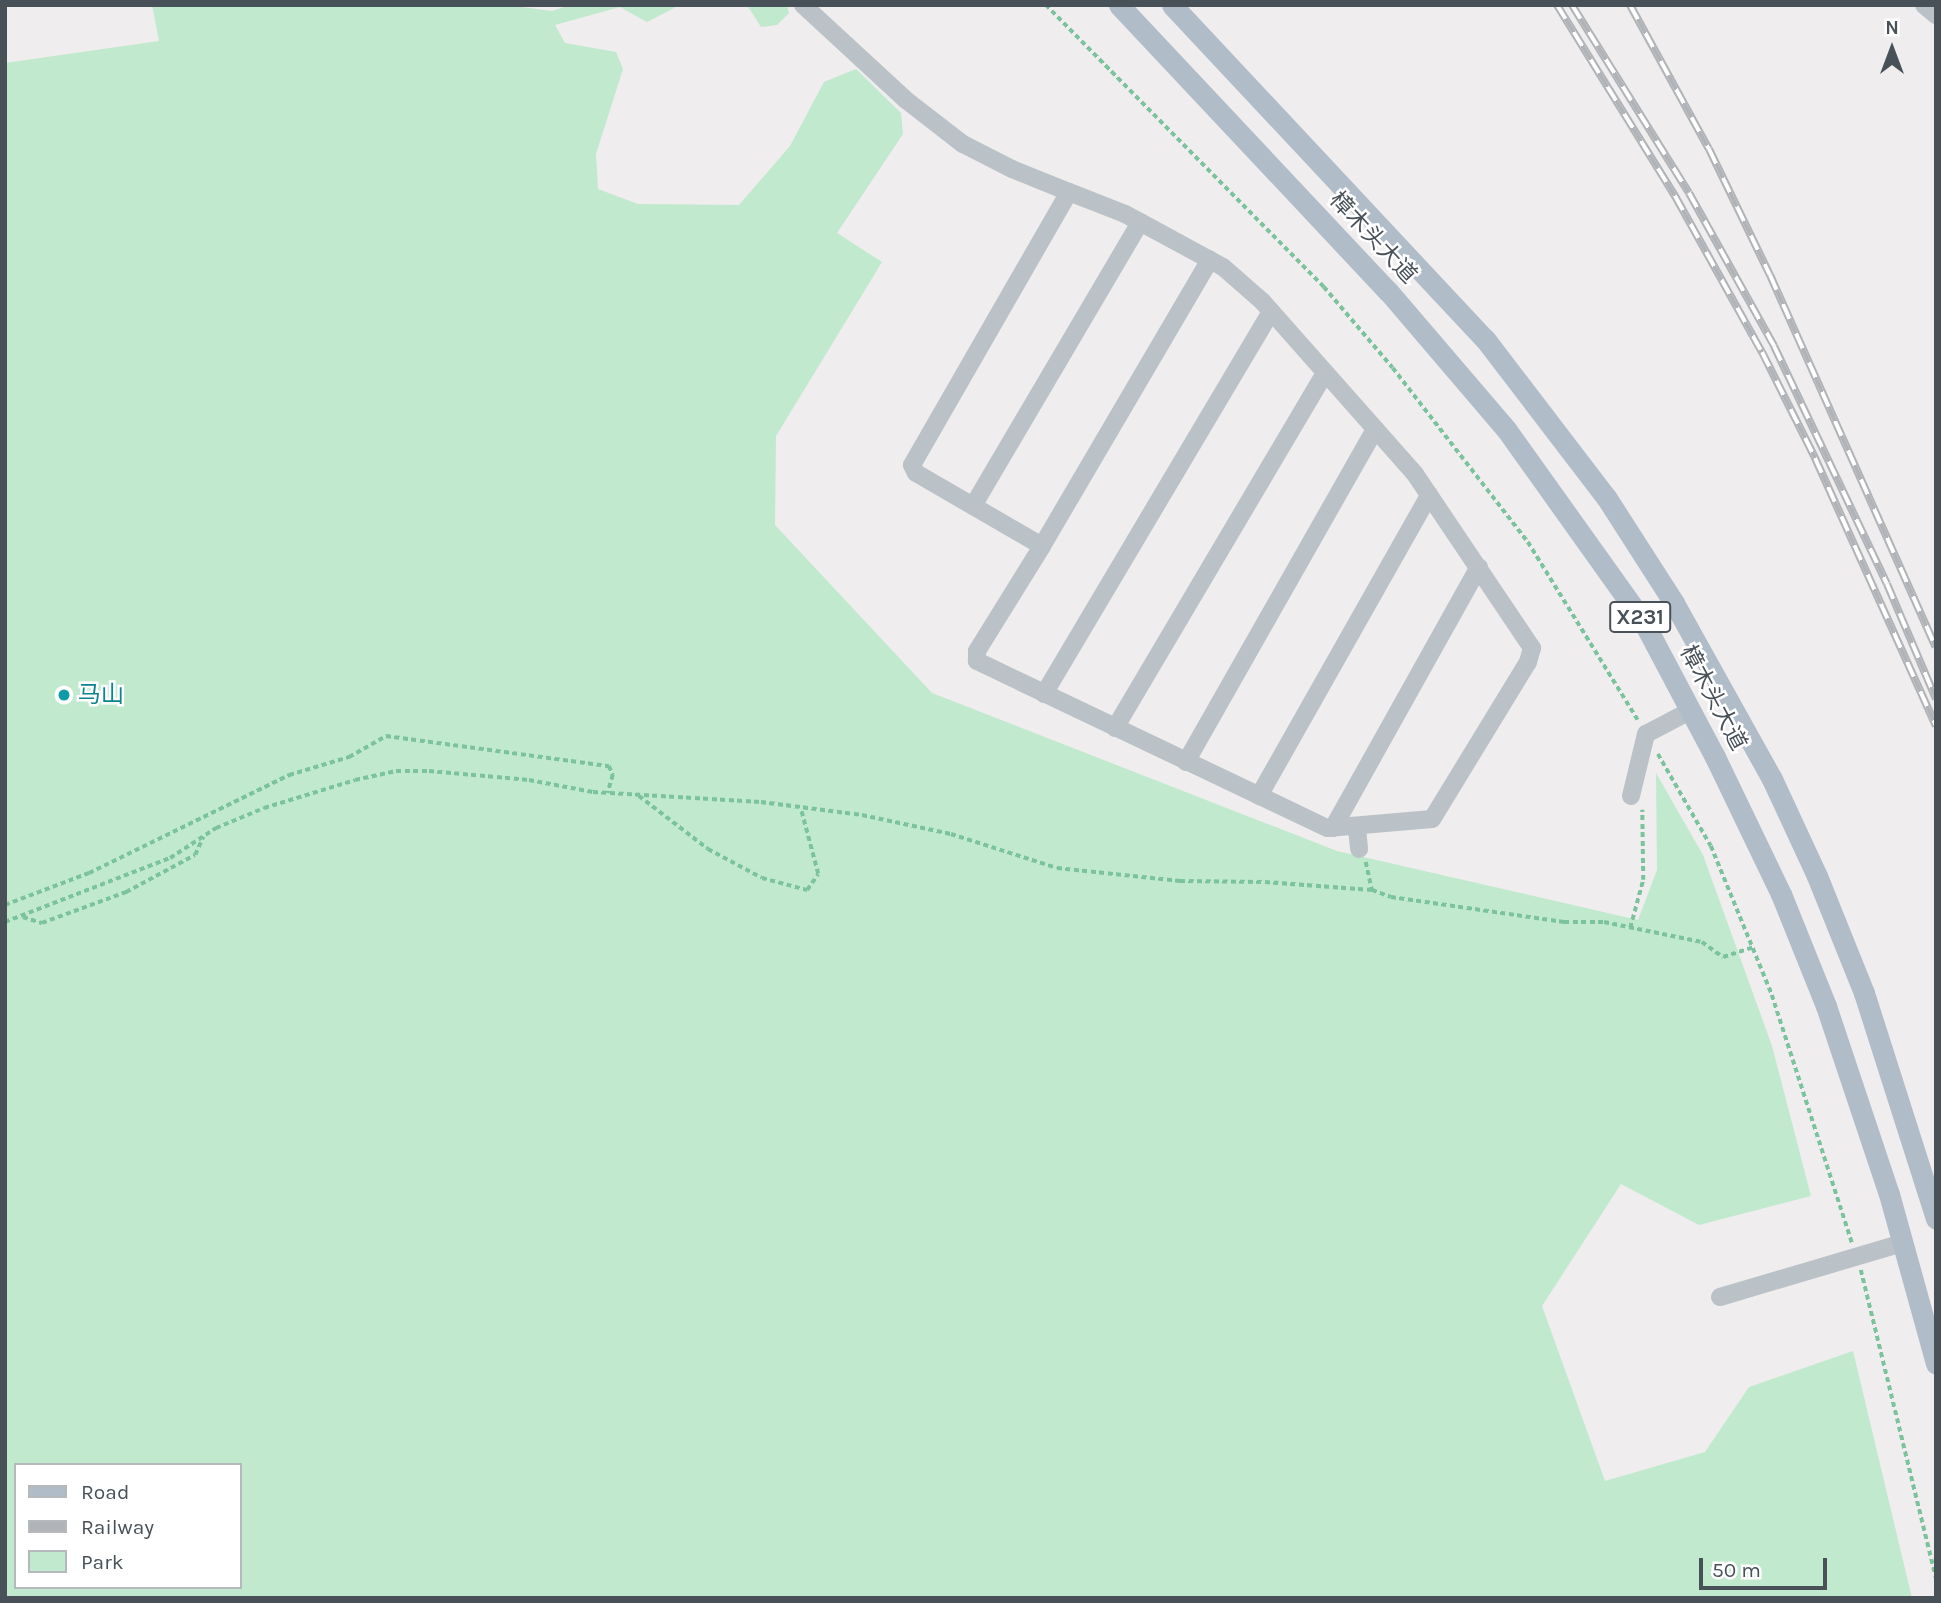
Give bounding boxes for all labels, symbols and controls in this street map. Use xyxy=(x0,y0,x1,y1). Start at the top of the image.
north arrow xyxy=(1857,14,1927,84)
text: N xyxy=(1885,17,1899,39)
street label: 樟木头大道 xyxy=(1324,187,1422,289)
road number: X231 xyxy=(1608,600,1672,634)
street label: 樟木头大道 xyxy=(1674,641,1752,755)
place label: 马山 xyxy=(78,681,124,709)
marker: 马山 xyxy=(56,687,72,703)
legend xyxy=(14,1463,242,1589)
text: Road xyxy=(81,1480,129,1504)
text: Railway xyxy=(81,1515,154,1539)
scale bar xyxy=(1703,1544,1831,1588)
text: Park xyxy=(81,1550,124,1574)
text: 50 m xyxy=(1712,1558,1761,1582)

